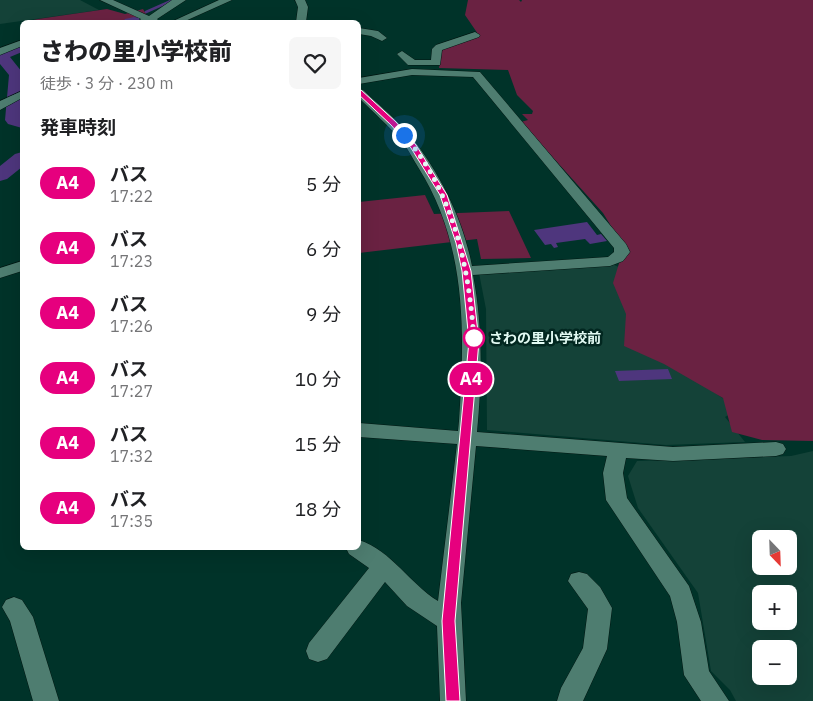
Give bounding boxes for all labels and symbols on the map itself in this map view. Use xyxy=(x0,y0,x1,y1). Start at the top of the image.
your location xyxy=(392,123,417,148)
marker: さわの里小学校前 xyxy=(463,327,485,349)
place label: さわの里小学校前 xyxy=(489,329,601,347)
line badge: A4 xyxy=(448,363,494,395)
north arrow xyxy=(752,530,798,575)

